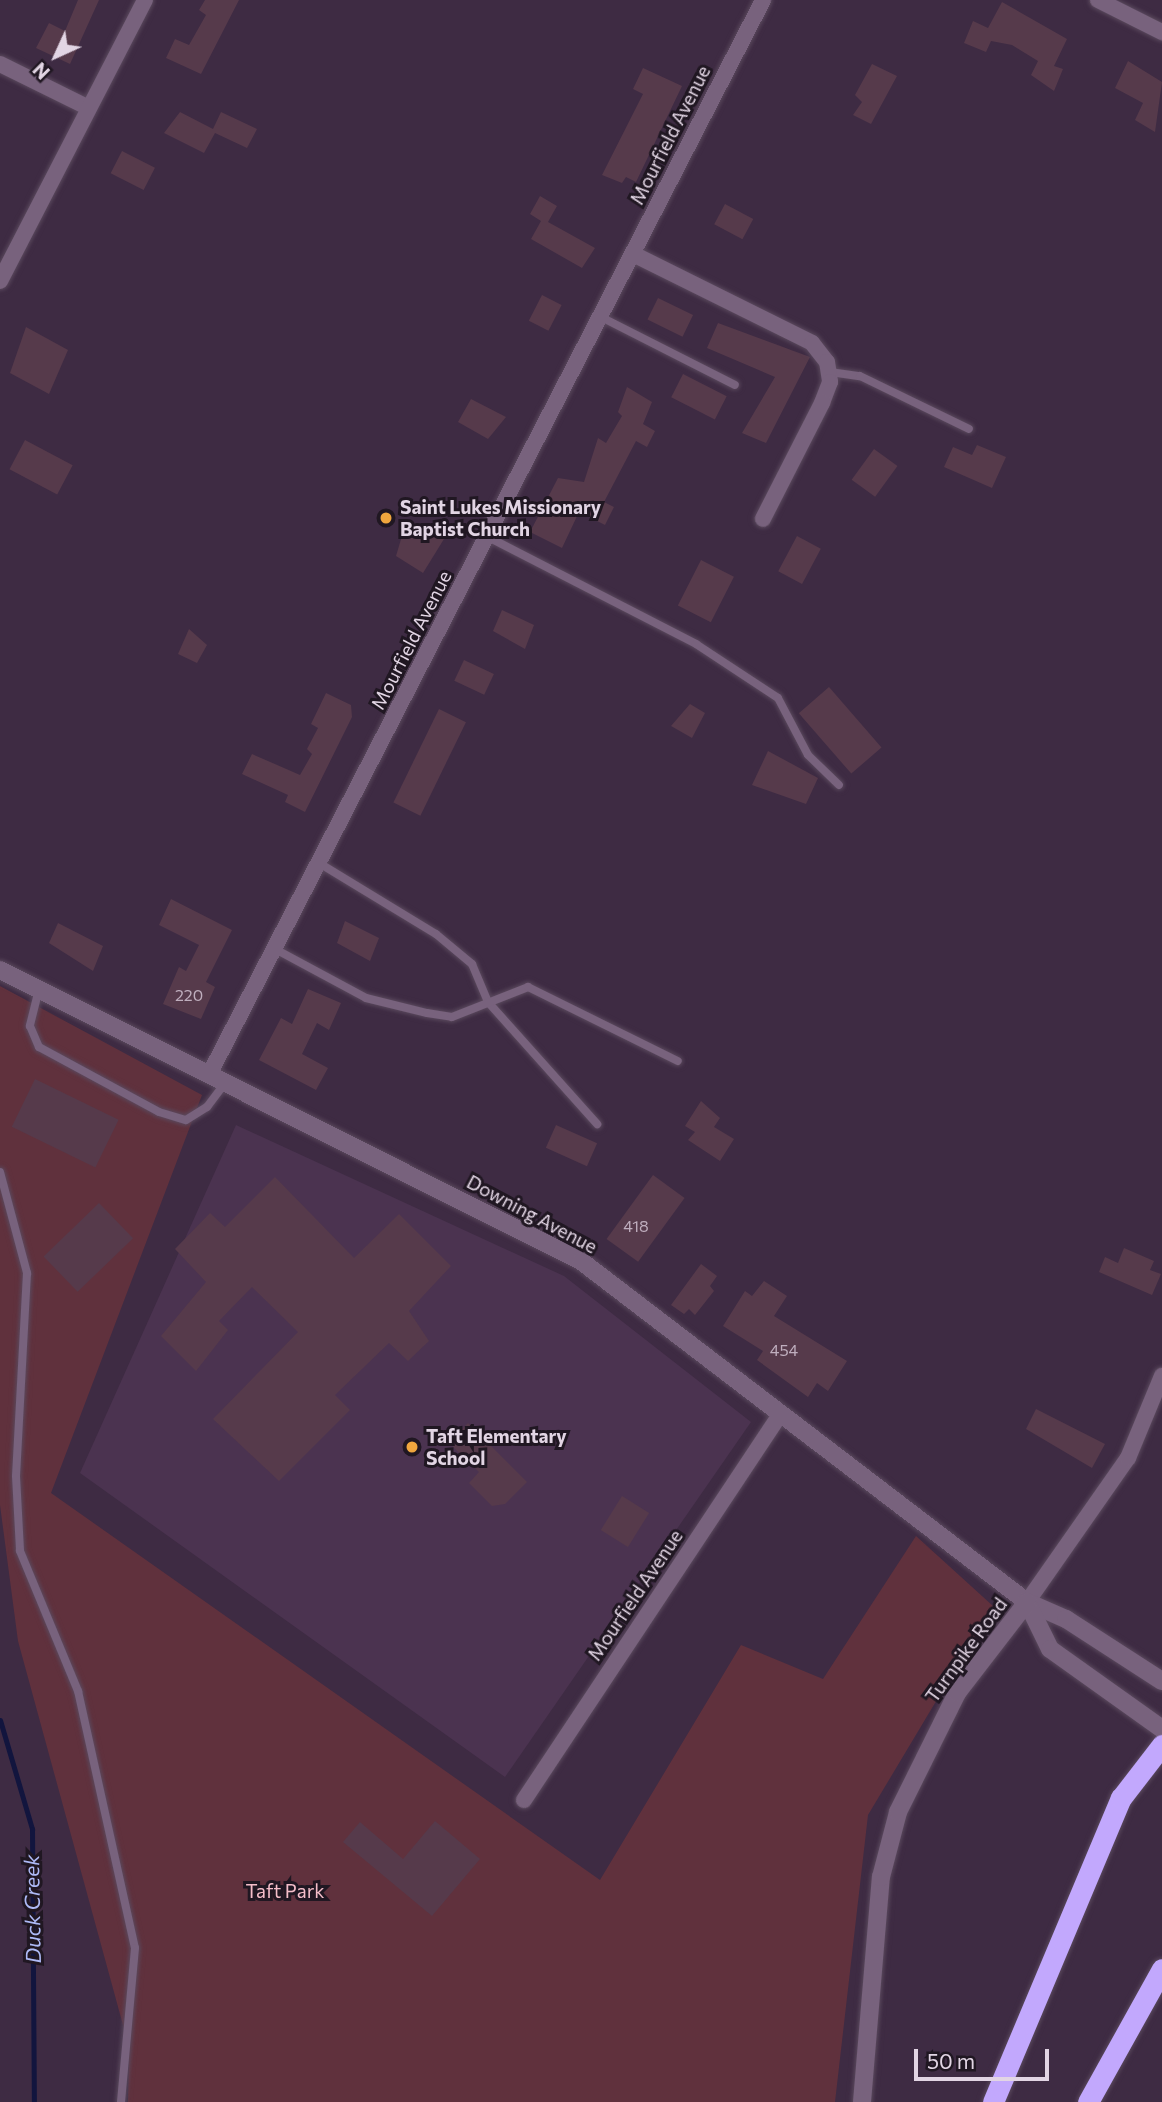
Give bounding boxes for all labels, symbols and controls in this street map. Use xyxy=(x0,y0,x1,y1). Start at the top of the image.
north arrow xyxy=(21,21,91,91)
text: N xyxy=(28,58,54,84)
street label: Mourfield Avenue xyxy=(625,62,715,208)
place label: Saint Lukes Missionary Baptist Church xyxy=(400,496,601,540)
marker: Saint Lukes Missionary Baptist Church xyxy=(378,510,394,526)
street label: Mourfield Avenue xyxy=(366,567,456,713)
house number: 220 xyxy=(175,985,203,1005)
street label: Downing Avenue xyxy=(463,1170,601,1258)
house number: 418 xyxy=(623,1216,649,1236)
house number: 454 xyxy=(770,1340,798,1360)
place label: Taft Elementary School xyxy=(426,1425,567,1469)
marker: Taft Elementary School xyxy=(404,1439,420,1455)
street label: Mourfield Avenue xyxy=(583,1525,687,1665)
street label: Turnpike Road xyxy=(920,1593,1012,1707)
water label: Duck Creek xyxy=(18,1854,46,1964)
park label: Taft Park xyxy=(245,1880,325,1902)
scale bar xyxy=(917,2036,1052,2080)
text: 50 m xyxy=(927,2048,975,2073)

